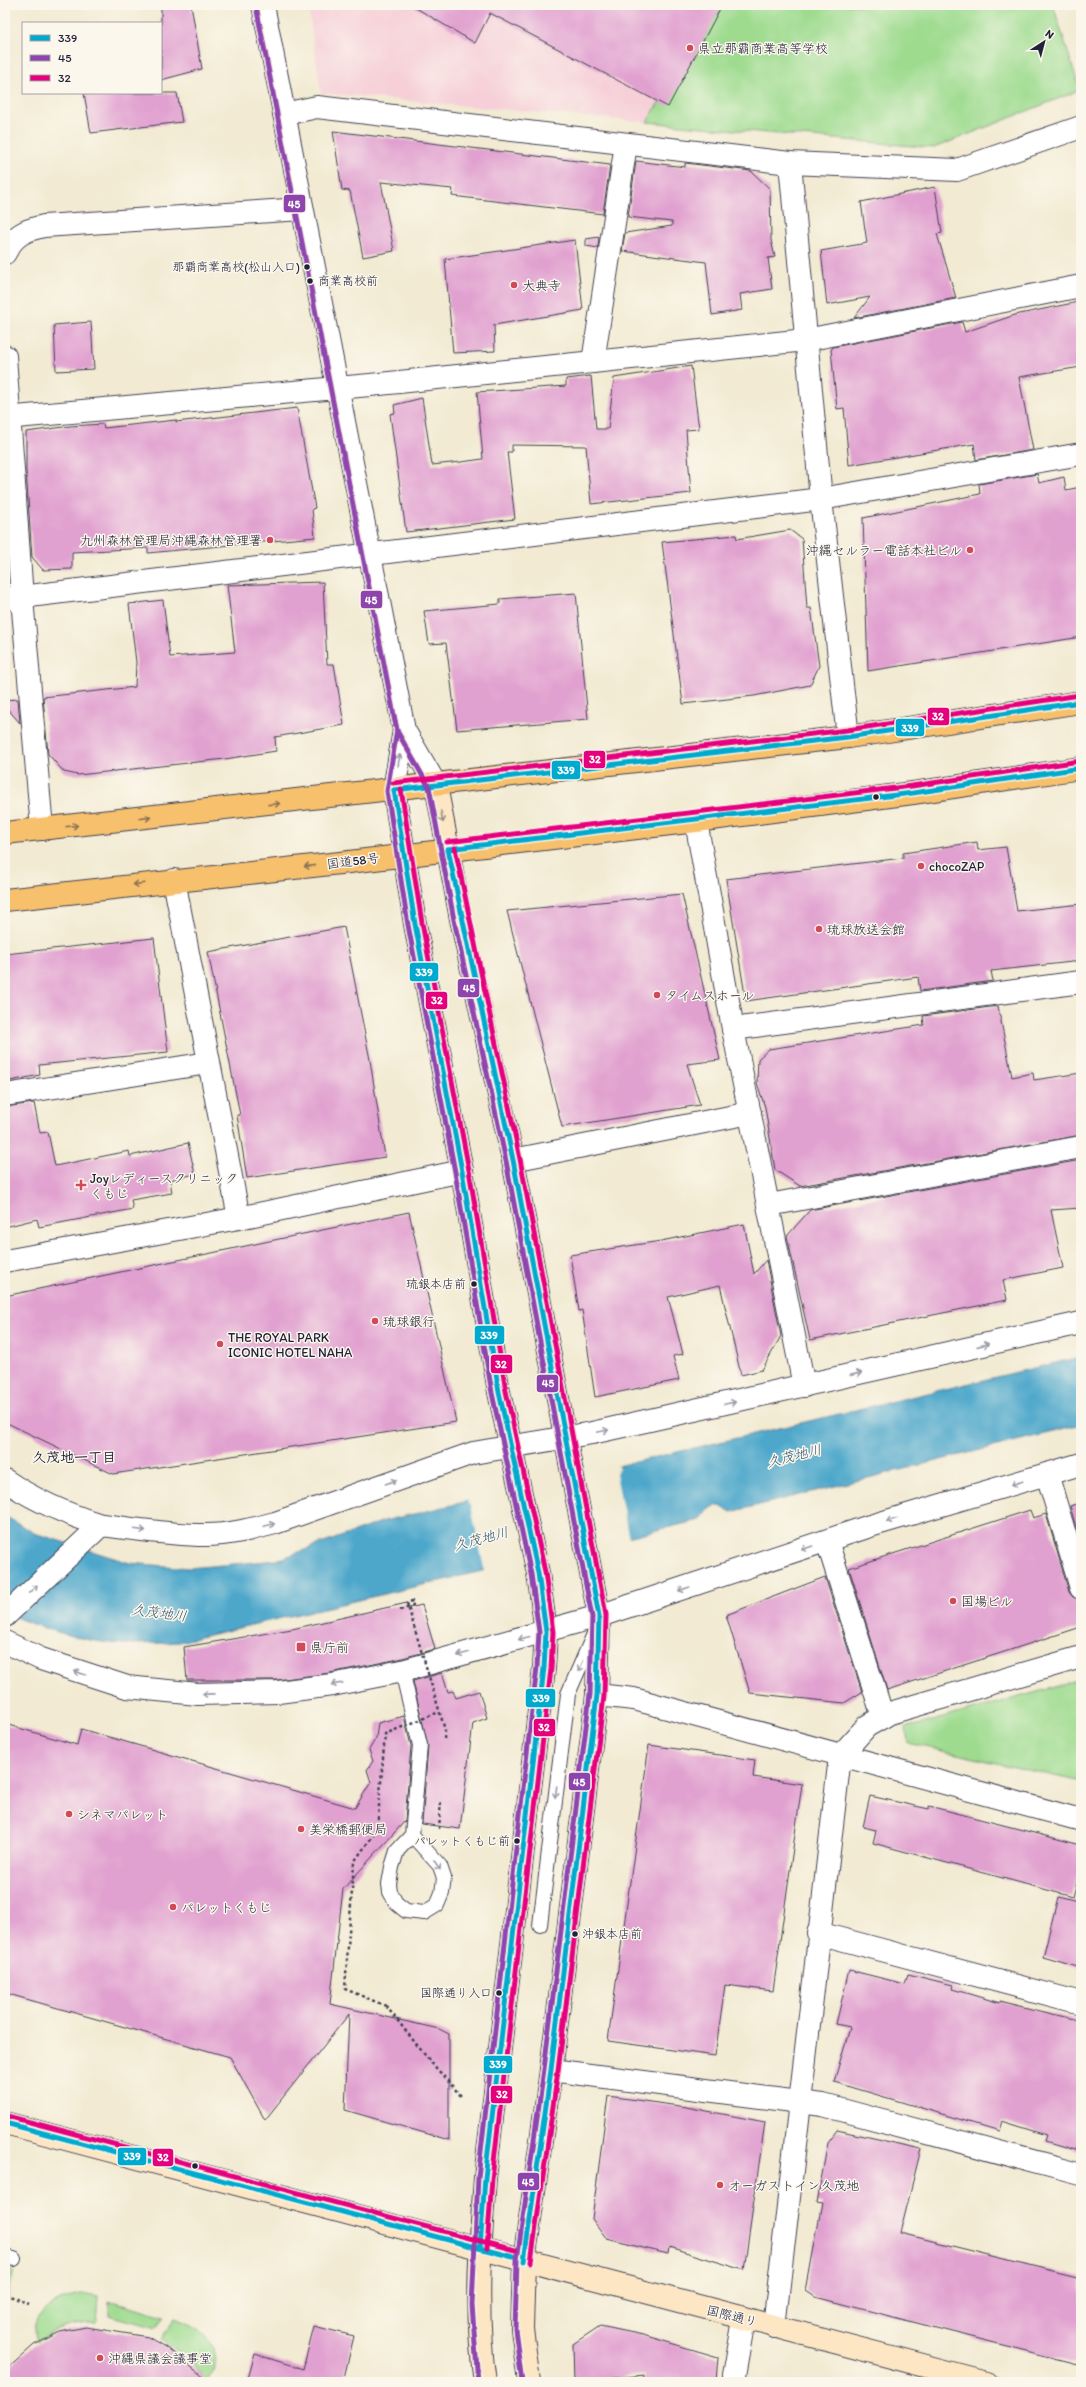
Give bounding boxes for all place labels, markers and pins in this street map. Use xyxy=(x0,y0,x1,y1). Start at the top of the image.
place label: 県立那覇商業高等学校 xyxy=(698,41,828,56)
marker: 県立那覇商業高等学校 xyxy=(685,43,695,53)
place label: 那覇商業高校(松山入口) xyxy=(172,260,300,274)
marker: 那覇商業高校(松山入口) xyxy=(302,262,312,272)
place label: 商業高校前 xyxy=(318,274,378,288)
marker: 商業高校前 xyxy=(305,276,315,286)
place label: 大典寺 xyxy=(522,278,561,293)
marker: 大典寺 xyxy=(509,280,519,290)
place label: 九州森林管理局沖縄森林管理署 xyxy=(80,533,262,548)
marker: 九州森林管理局沖縄森林管理署 xyxy=(265,535,275,545)
place label: 沖縄セルラー電話本社ビル xyxy=(806,543,962,558)
marker: 沖縄セルラー電話本社ビル xyxy=(965,545,975,555)
unlabelled marker xyxy=(871,792,881,802)
place label: chocoZAP xyxy=(929,859,985,874)
marker: chocoZAP xyxy=(916,861,926,871)
place label: 琉球放送会館 xyxy=(827,922,905,937)
marker: 琉球放送会館 xyxy=(814,924,824,934)
place label: タイムスホール xyxy=(665,988,754,1003)
marker: タイムスホール xyxy=(652,990,662,1000)
place label: Joyレディースクリニック くもじ xyxy=(90,1171,238,1201)
marker: Joyレディースクリニック くもじ xyxy=(75,1179,87,1191)
place label: 琉銀本店前 xyxy=(406,1277,466,1291)
marker: 琉銀本店前 xyxy=(469,1279,479,1289)
place label: 琉球銀行 xyxy=(383,1314,435,1329)
marker: 琉球銀行 xyxy=(370,1316,380,1326)
place label: THE ROYAL PARK ICONIC HOTEL NAHA xyxy=(228,1330,353,1360)
marker: THE ROYAL PARK ICONIC HOTEL NAHA xyxy=(215,1339,225,1349)
place label: 国場ビル xyxy=(961,1594,1013,1609)
marker: 国場ビル xyxy=(948,1596,958,1606)
place label: 県庁前 xyxy=(310,1640,349,1655)
marker: 県庁前 xyxy=(295,1641,307,1653)
place label: シネマパレット xyxy=(77,1807,168,1822)
marker: シネマパレット xyxy=(64,1809,74,1819)
place label: 美栄橋郵便局 xyxy=(309,1822,387,1837)
marker: 美栄橋郵便局 xyxy=(296,1824,306,1834)
place label: パレットくもじ前 xyxy=(414,1834,510,1848)
marker: パレットくもじ前 xyxy=(512,1836,522,1846)
place label: パレットくもじ xyxy=(181,1900,272,1915)
marker: パレットくもじ xyxy=(168,1902,178,1912)
place label: 沖銀本店前 xyxy=(582,1927,642,1941)
marker: 沖銀本店前 xyxy=(570,1929,580,1939)
place label: 国際通り入口 xyxy=(420,1986,492,2000)
marker: 国際通り入口 xyxy=(494,1988,504,1998)
unlabelled marker xyxy=(190,2161,200,2171)
place label: オーガストイン久茂地 xyxy=(728,2178,859,2193)
marker: オーガストイン久茂地 xyxy=(715,2180,725,2190)
place label: 沖縄県議会議事堂 xyxy=(108,2351,212,2366)
marker: 沖縄県議会議事堂 xyxy=(95,2353,105,2363)

